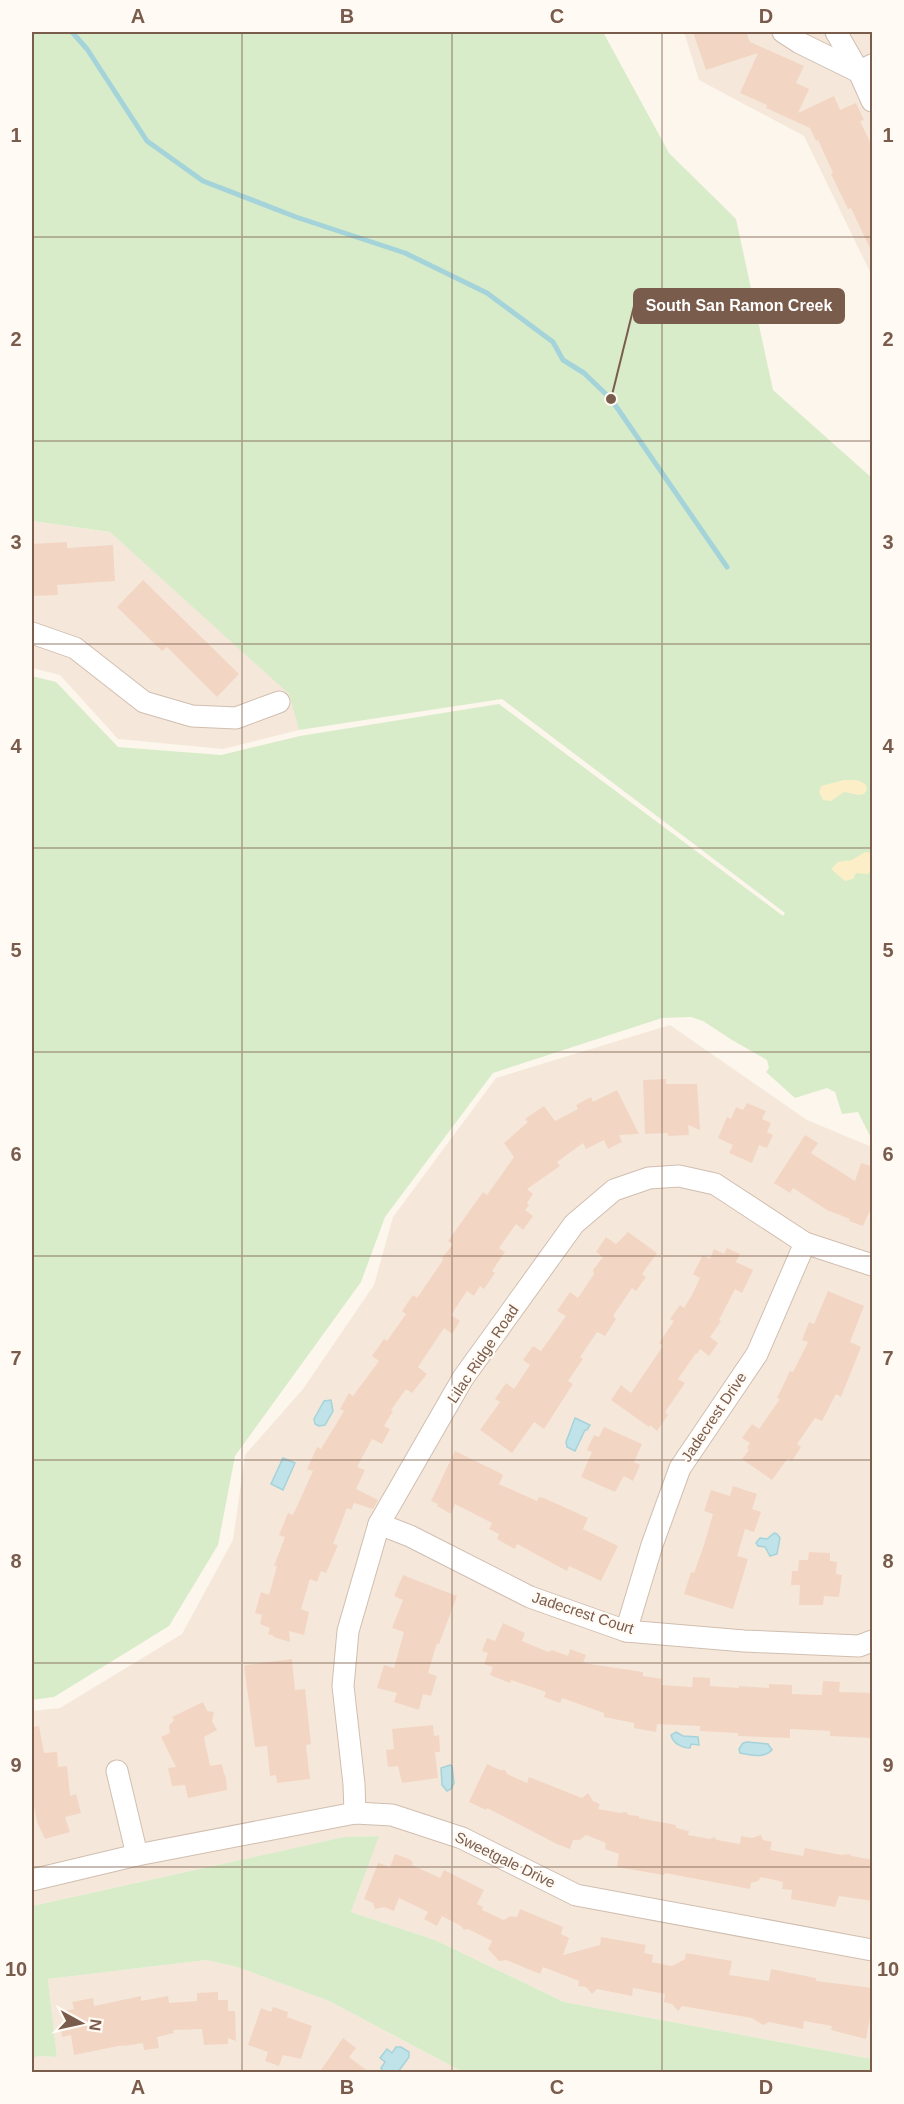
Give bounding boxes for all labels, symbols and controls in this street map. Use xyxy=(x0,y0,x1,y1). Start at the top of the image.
text: A xyxy=(131,5,145,27)
text: B xyxy=(340,5,354,27)
text: C xyxy=(550,5,564,27)
text: D xyxy=(759,5,773,27)
text: 1 xyxy=(10,124,22,146)
text: 1 xyxy=(882,124,894,146)
callout: South San Ramon Creek xyxy=(634,289,844,323)
text: South San Ramon Creek xyxy=(646,297,832,314)
text: 2 xyxy=(10,328,22,350)
text: 2 xyxy=(882,328,894,350)
text: 3 xyxy=(10,531,22,553)
text: 3 xyxy=(882,531,894,553)
text: 4 xyxy=(10,735,22,757)
text: 4 xyxy=(882,735,894,757)
text: 5 xyxy=(10,939,22,961)
text: 5 xyxy=(882,939,894,961)
text: 6 xyxy=(10,1143,22,1165)
text: 6 xyxy=(882,1143,894,1165)
street label: Lilac Ridge Road xyxy=(444,1302,522,1406)
text: 7 xyxy=(10,1347,22,1369)
text: 7 xyxy=(882,1347,894,1369)
street label: Jadecrest Drive xyxy=(677,1369,750,1465)
text: 8 xyxy=(10,1550,22,1572)
text: 8 xyxy=(882,1550,894,1572)
street label: Jadecrest Court xyxy=(530,1588,637,1637)
text: 9 xyxy=(10,1754,22,1776)
text: 9 xyxy=(882,1754,894,1776)
street label: Sweetgale Drive xyxy=(452,1828,558,1891)
text: 10 xyxy=(5,1958,27,1980)
text: 10 xyxy=(877,1958,899,1980)
north arrow xyxy=(51,1993,111,2053)
text: N xyxy=(86,2018,105,2032)
text: A xyxy=(131,2076,145,2098)
text: B xyxy=(340,2076,354,2098)
text: C xyxy=(550,2076,564,2098)
text: D xyxy=(759,2076,773,2098)

